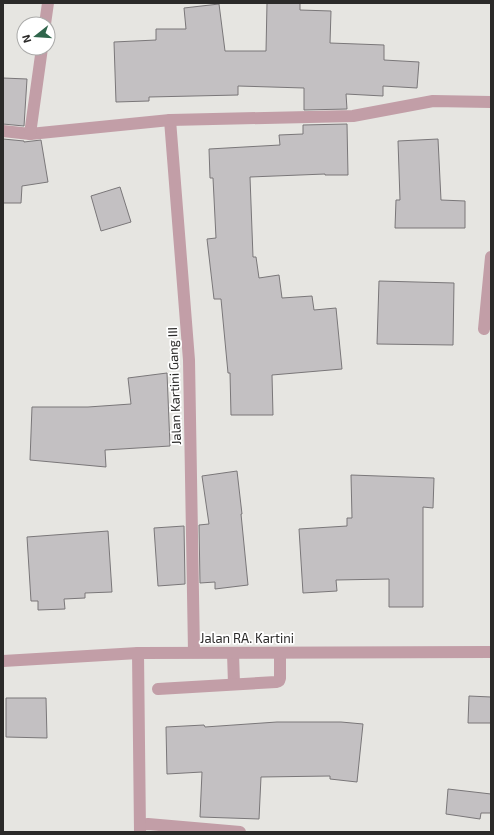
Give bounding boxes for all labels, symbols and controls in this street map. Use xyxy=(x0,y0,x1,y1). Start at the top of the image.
north arrow xyxy=(16,16,56,56)
text: N xyxy=(19,33,33,45)
street label: Jalan Kartini Gang III xyxy=(164,327,184,445)
street label: Jalan RA. Kartini xyxy=(200,630,294,646)

